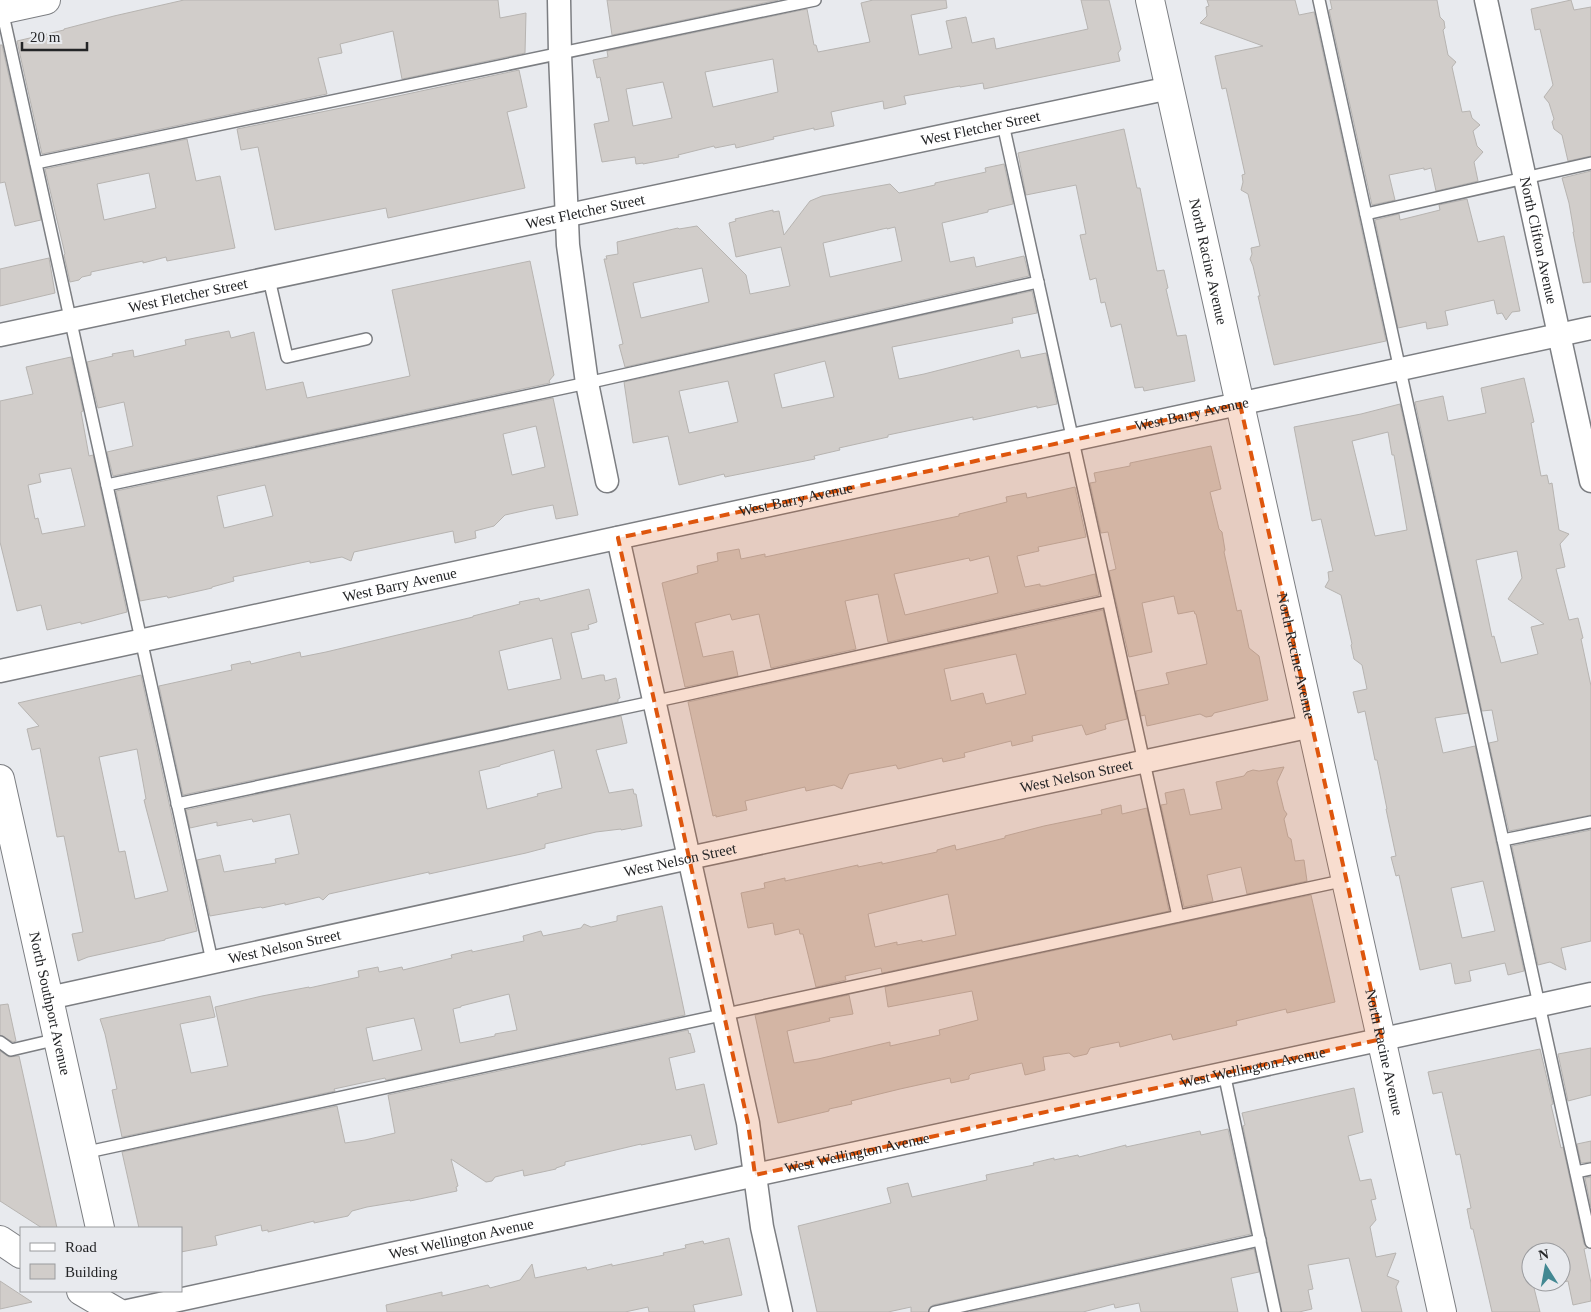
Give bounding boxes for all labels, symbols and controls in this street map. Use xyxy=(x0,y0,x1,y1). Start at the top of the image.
scale bar xyxy=(22,20,88,52)
text: 20 m xyxy=(30,29,61,45)
street label: West Fletcher Street xyxy=(919,107,1042,148)
street label: North Clifton Avenue xyxy=(1517,175,1560,306)
street label: West Fletcher Street xyxy=(524,191,647,232)
street label: North Racine Avenue xyxy=(1186,197,1230,327)
street label: West Fletcher Street xyxy=(127,275,250,316)
street label: West Barry Avenue xyxy=(1133,394,1250,434)
street label: West Barry Avenue xyxy=(737,479,854,520)
street label: West Barry Avenue xyxy=(341,565,459,605)
street label: North Racine Avenue xyxy=(1274,591,1318,721)
street label: West Nelson Street xyxy=(1018,756,1135,796)
street label: West Nelson Street xyxy=(622,840,739,880)
street label: West Nelson Street xyxy=(227,926,343,967)
street label: North Southport Avenue xyxy=(26,930,74,1077)
street label: North Racine Avenue xyxy=(1362,988,1406,1117)
street label: West Wellington Avenue xyxy=(1179,1044,1327,1091)
street label: West Wellington Avenue xyxy=(783,1129,931,1176)
street label: West Wellington Avenue xyxy=(387,1215,535,1262)
legend xyxy=(20,1227,182,1292)
text: Road xyxy=(65,1239,97,1255)
north arrow xyxy=(1521,1242,1571,1292)
text: N xyxy=(1537,1246,1550,1263)
text: Building xyxy=(65,1264,118,1280)

